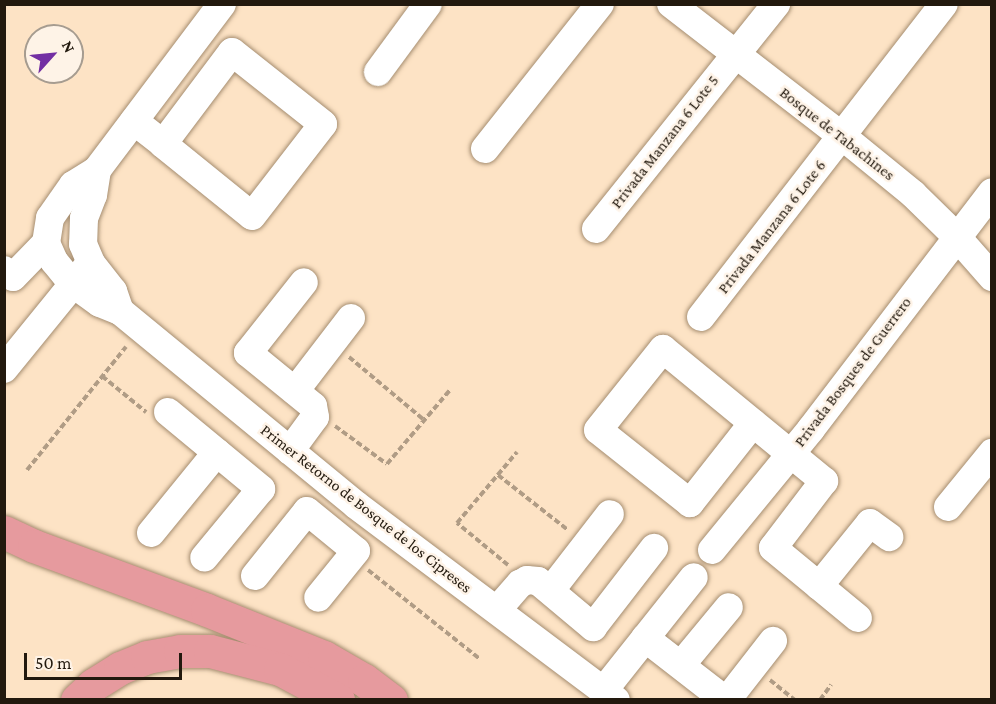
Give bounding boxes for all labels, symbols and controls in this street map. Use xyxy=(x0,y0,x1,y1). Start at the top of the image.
north arrow xyxy=(24,24,84,84)
text: N xyxy=(59,38,79,55)
street label: Privada Manzana 6 Lote 5 xyxy=(607,72,723,212)
street label: Bosque de Tabachines xyxy=(776,83,898,185)
street label: Privada Manzana 6 Lote 6 xyxy=(714,156,830,298)
street label: Privada Bosques de Guerrero xyxy=(790,293,916,451)
street label: Primer Retorno de Bosque de los Cipreses xyxy=(257,421,475,597)
scale bar xyxy=(27,641,184,679)
text: 50 m xyxy=(35,653,72,673)

